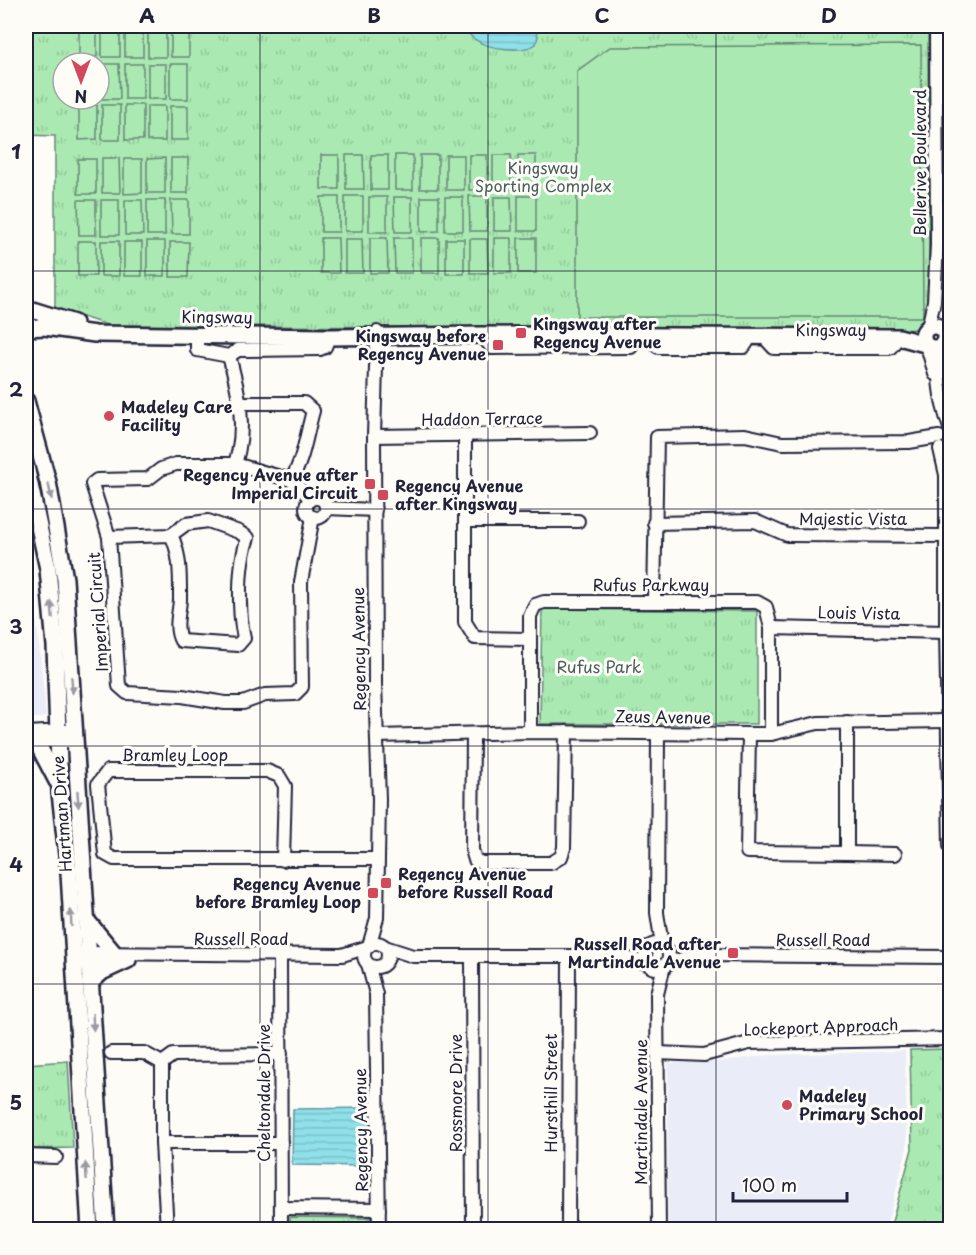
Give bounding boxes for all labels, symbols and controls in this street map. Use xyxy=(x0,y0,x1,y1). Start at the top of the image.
text: A xyxy=(139,0,155,30)
text: B xyxy=(367,0,381,30)
text: C xyxy=(594,0,610,30)
text: D xyxy=(821,0,837,30)
north arrow xyxy=(51,51,111,111)
text: N xyxy=(75,85,87,109)
street label: Bellerive Boulevard xyxy=(907,89,931,237)
text: 1 xyxy=(11,136,21,166)
park label: Kingsway Sporting Complex xyxy=(475,155,611,197)
street label: Kingsway xyxy=(181,303,253,329)
place label: Kingsway after Regency Avenue xyxy=(533,311,662,353)
street label: Kingsway xyxy=(795,317,867,341)
place label: Kingsway before Regency Avenue xyxy=(355,323,486,365)
marker: Kingsway after Regency Avenue xyxy=(514,326,528,340)
marker: Kingsway before Regency Avenue xyxy=(491,338,505,352)
text: 2 xyxy=(9,374,23,404)
place label: Madeley Care Facility xyxy=(121,394,233,436)
street label: Haddon Terrace xyxy=(421,405,543,431)
marker: Madeley Care Facility xyxy=(102,409,116,423)
place label: Regency Avenue after Imperial Circuit xyxy=(183,462,359,504)
place label: Regency Avenue after Kingsway xyxy=(395,473,524,515)
marker: Regency Avenue after Imperial Circuit xyxy=(363,477,377,491)
one-way arrow xyxy=(46,482,55,501)
marker: Regency Avenue after Kingsway xyxy=(376,488,390,502)
street label: Majestic Vista xyxy=(799,506,907,530)
street label: Imperial Circuit xyxy=(81,551,113,673)
street label: Rufus Parkway xyxy=(593,572,709,596)
street label: Regency Avenue xyxy=(345,587,371,711)
street label: Louis Vista xyxy=(817,599,901,625)
one-way arrow xyxy=(47,601,57,620)
text: 3 xyxy=(9,611,23,641)
park label: Rufus Park xyxy=(556,654,642,678)
one-way arrow xyxy=(67,675,77,694)
street label: Zeus Avenue xyxy=(615,703,712,729)
street label: Bramley Loop xyxy=(122,742,228,766)
street label: Hartman Drive xyxy=(45,755,77,873)
one-way arrow xyxy=(74,790,83,809)
text: 4 xyxy=(9,849,23,879)
place label: Regency Avenue before Russell Road xyxy=(398,861,553,903)
place label: Regency Avenue before Bramley Loop xyxy=(196,871,361,913)
marker: Regency Avenue before Russell Road xyxy=(379,876,393,890)
marker: Regency Avenue before Bramley Loop xyxy=(366,886,380,900)
one-way arrow xyxy=(66,908,75,927)
street label: Russell Road xyxy=(193,926,289,950)
street label: Russell Road xyxy=(775,927,871,951)
place label: Russell Road after Martindale Avenue xyxy=(568,931,722,973)
marker: Russell Road after Martindale Avenue xyxy=(726,946,740,960)
street label: Lockeport Approach xyxy=(743,1011,899,1041)
one-way arrow xyxy=(89,1013,98,1032)
street label: Cheltondale Drive xyxy=(251,1024,275,1162)
street label: Hursthill Street xyxy=(538,1033,562,1152)
street label: Rossmore Drive xyxy=(443,1034,467,1152)
street label: Martindale Avenue xyxy=(628,1039,652,1185)
street label: Regency Avenue xyxy=(347,1068,373,1192)
place label: Madeley Primary School xyxy=(799,1083,923,1125)
text: 5 xyxy=(10,1087,22,1117)
marker: Madeley Primary School xyxy=(780,1098,794,1112)
one-way arrow xyxy=(81,1162,90,1181)
scale bar xyxy=(733,1165,847,1203)
text: 100 m xyxy=(742,1171,797,1198)

